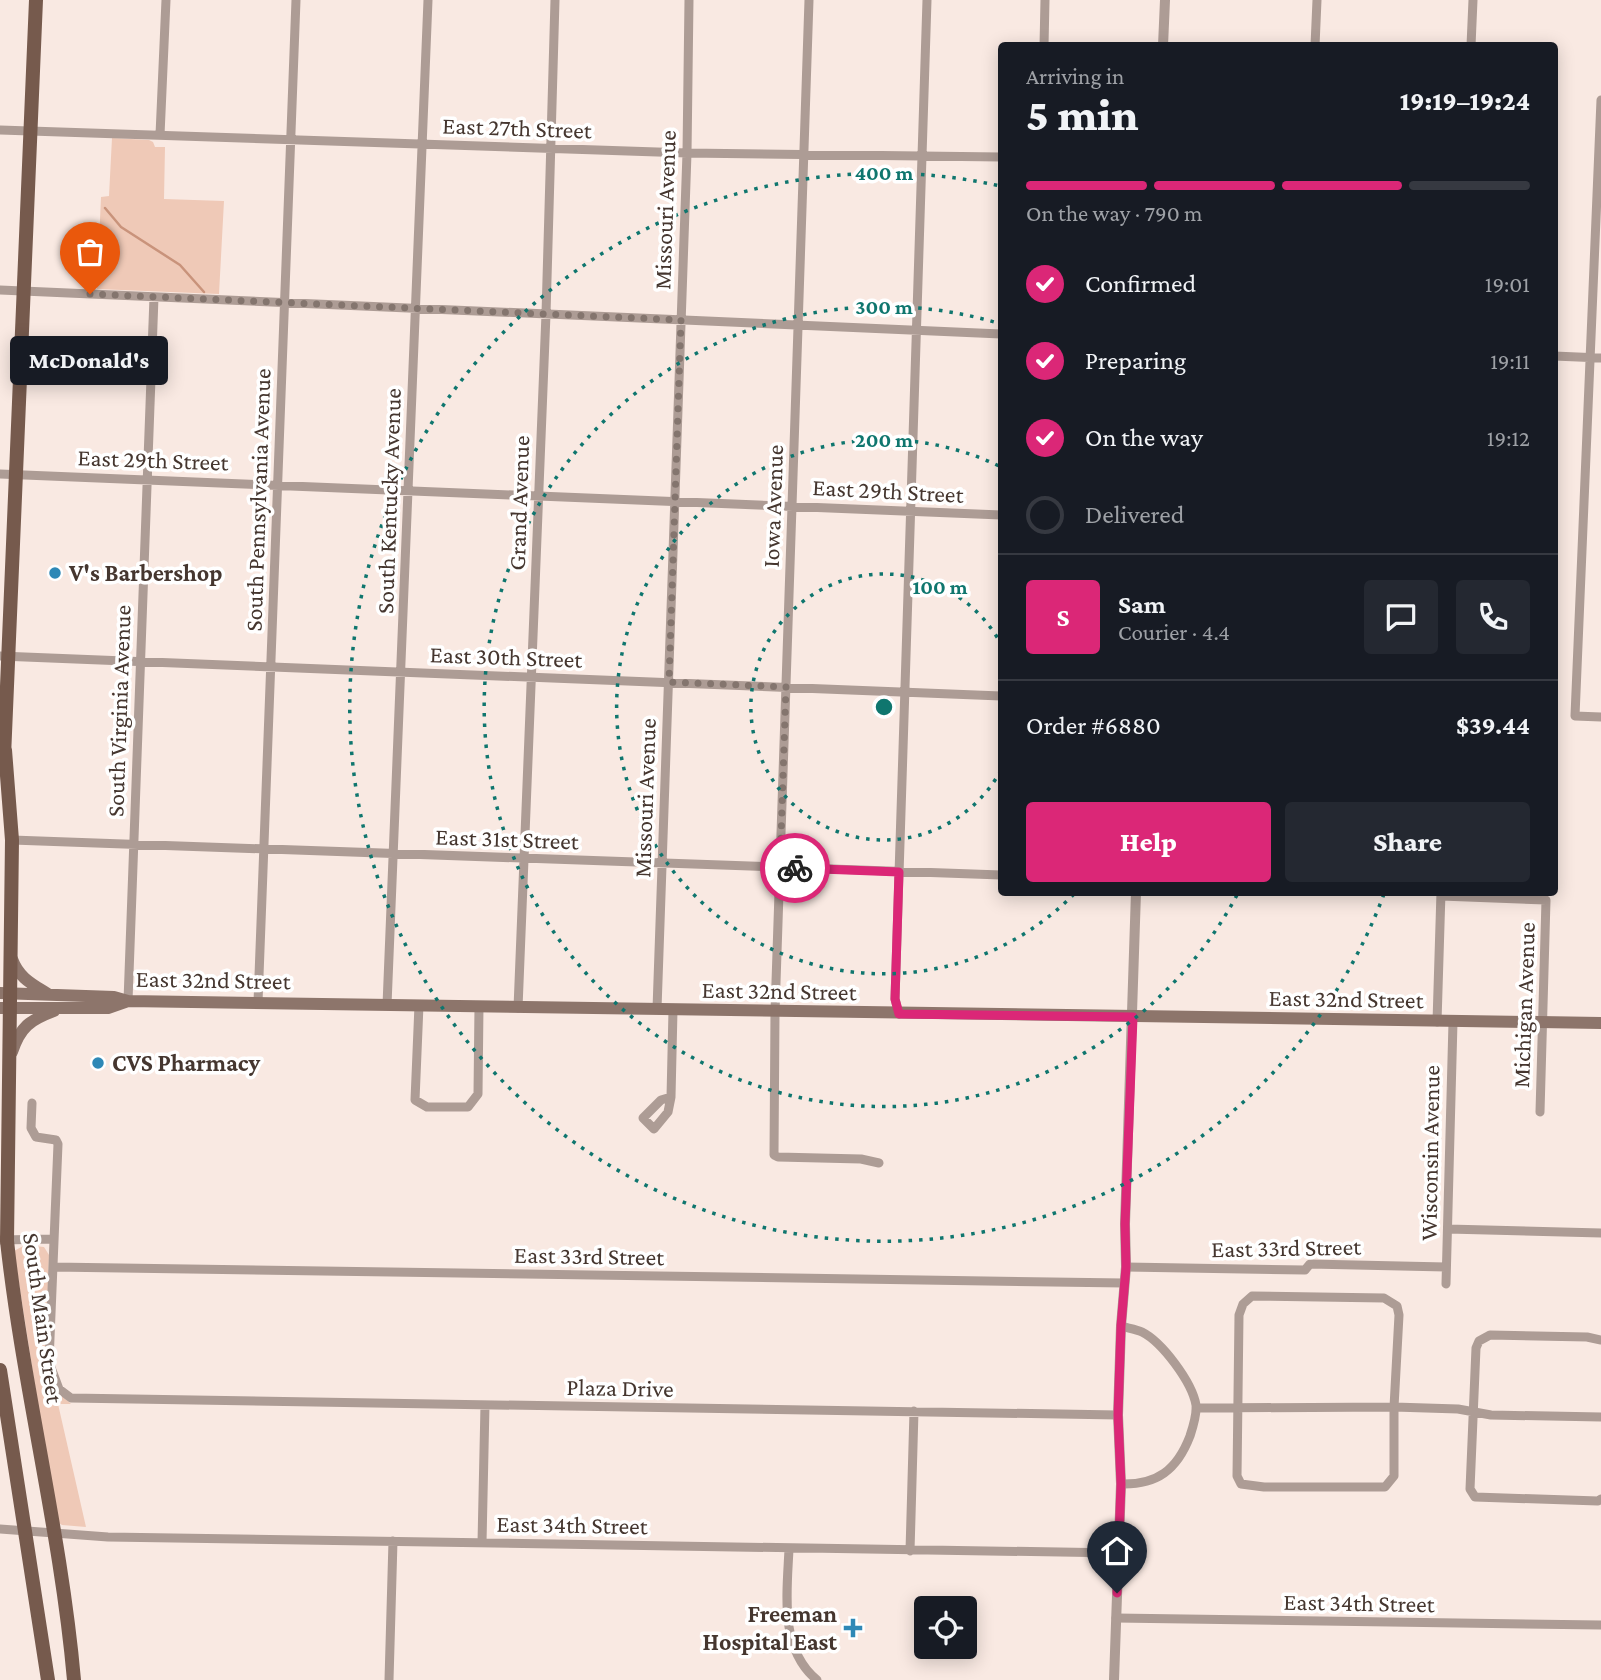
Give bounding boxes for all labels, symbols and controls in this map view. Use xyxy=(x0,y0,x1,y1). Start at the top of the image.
text: Arriving in xyxy=(1026,63,1124,89)
text: 19:19–19:24 xyxy=(1400,87,1530,116)
text: 5 min xyxy=(1026,89,1138,140)
street label: East 27th Street xyxy=(442,111,593,144)
street label: Missouri Avenue xyxy=(648,130,681,290)
text: 400 m xyxy=(855,161,914,185)
text: On the way · 790 m xyxy=(1026,200,1203,226)
pin xyxy=(60,222,120,294)
icon: bag xyxy=(71,233,109,271)
icon: check xyxy=(1026,265,1064,303)
text: Confirmed xyxy=(1085,269,1196,298)
text: 19:01 xyxy=(1485,271,1530,297)
text: 300 m xyxy=(855,295,913,319)
callout: McDonald's xyxy=(11,336,169,385)
icon: check xyxy=(1026,342,1064,380)
text: Preparing xyxy=(1085,346,1186,375)
text: McDonald's xyxy=(29,347,149,373)
text: 19:11 xyxy=(1490,348,1530,374)
street label: South Pennsylvania Avenue xyxy=(239,368,276,632)
street label: South Kentucky Avenue xyxy=(371,388,406,614)
icon: check xyxy=(1026,419,1064,457)
text: On the way xyxy=(1085,423,1203,452)
text: 19:12 xyxy=(1487,425,1530,451)
text: 200 m xyxy=(855,428,913,452)
street label: Grand Avenue xyxy=(503,435,534,571)
street label: East 29th Street xyxy=(77,443,230,476)
street label: Iowa Avenue xyxy=(757,444,788,568)
street label: East 29th Street xyxy=(812,473,965,508)
text: Delivered xyxy=(1085,500,1184,529)
place label: V's Barbershop xyxy=(68,559,222,586)
marker: V's Barbershop xyxy=(47,565,63,581)
text: 100 m xyxy=(912,575,968,599)
button: chat xyxy=(1364,580,1438,654)
button: phone xyxy=(1456,580,1530,654)
text: Sam xyxy=(1118,590,1166,619)
text: S xyxy=(1057,603,1070,632)
street label: South Virginia Avenue xyxy=(101,604,136,818)
text: Courier · 4.4 xyxy=(1118,619,1230,645)
street label: East 30th Street xyxy=(429,640,584,673)
centre of rings xyxy=(872,695,896,719)
text: Order #6880 xyxy=(1026,711,1161,740)
text: $39.44 xyxy=(1456,711,1530,740)
street label: Missouri Avenue xyxy=(628,718,661,878)
button: Help xyxy=(1026,802,1271,882)
button: Share xyxy=(1285,802,1530,882)
street label: East 31st Street xyxy=(435,823,580,855)
courier xyxy=(760,833,830,903)
icon: bike xyxy=(776,849,814,887)
street label: Michigan Avenue xyxy=(1507,922,1540,1088)
street label: East 32nd Street xyxy=(135,965,292,994)
street label: East 32nd Street xyxy=(701,976,858,1005)
street label: East 32nd Street xyxy=(1268,984,1425,1013)
place label: CVS Pharmacy xyxy=(112,1049,261,1076)
marker: CVS Pharmacy xyxy=(90,1055,106,1071)
street label: Wisconsin Avenue xyxy=(1414,1065,1445,1241)
street label: South Main Street xyxy=(18,1231,69,1406)
street label: East 33rd Street xyxy=(1211,1233,1362,1262)
street label: East 33rd Street xyxy=(514,1241,665,1270)
street label: Plaza Drive xyxy=(566,1373,674,1402)
street label: East 34th Street xyxy=(496,1510,649,1539)
pin xyxy=(1087,1521,1147,1593)
icon: home xyxy=(1098,1532,1136,1570)
street label: East 34th Street xyxy=(1283,1588,1436,1617)
map controls xyxy=(914,1596,977,1659)
button: locate xyxy=(914,1596,977,1659)
place label: Freeman Hospital East xyxy=(703,1600,837,1655)
marker: Freeman Hospital East xyxy=(843,1618,863,1638)

